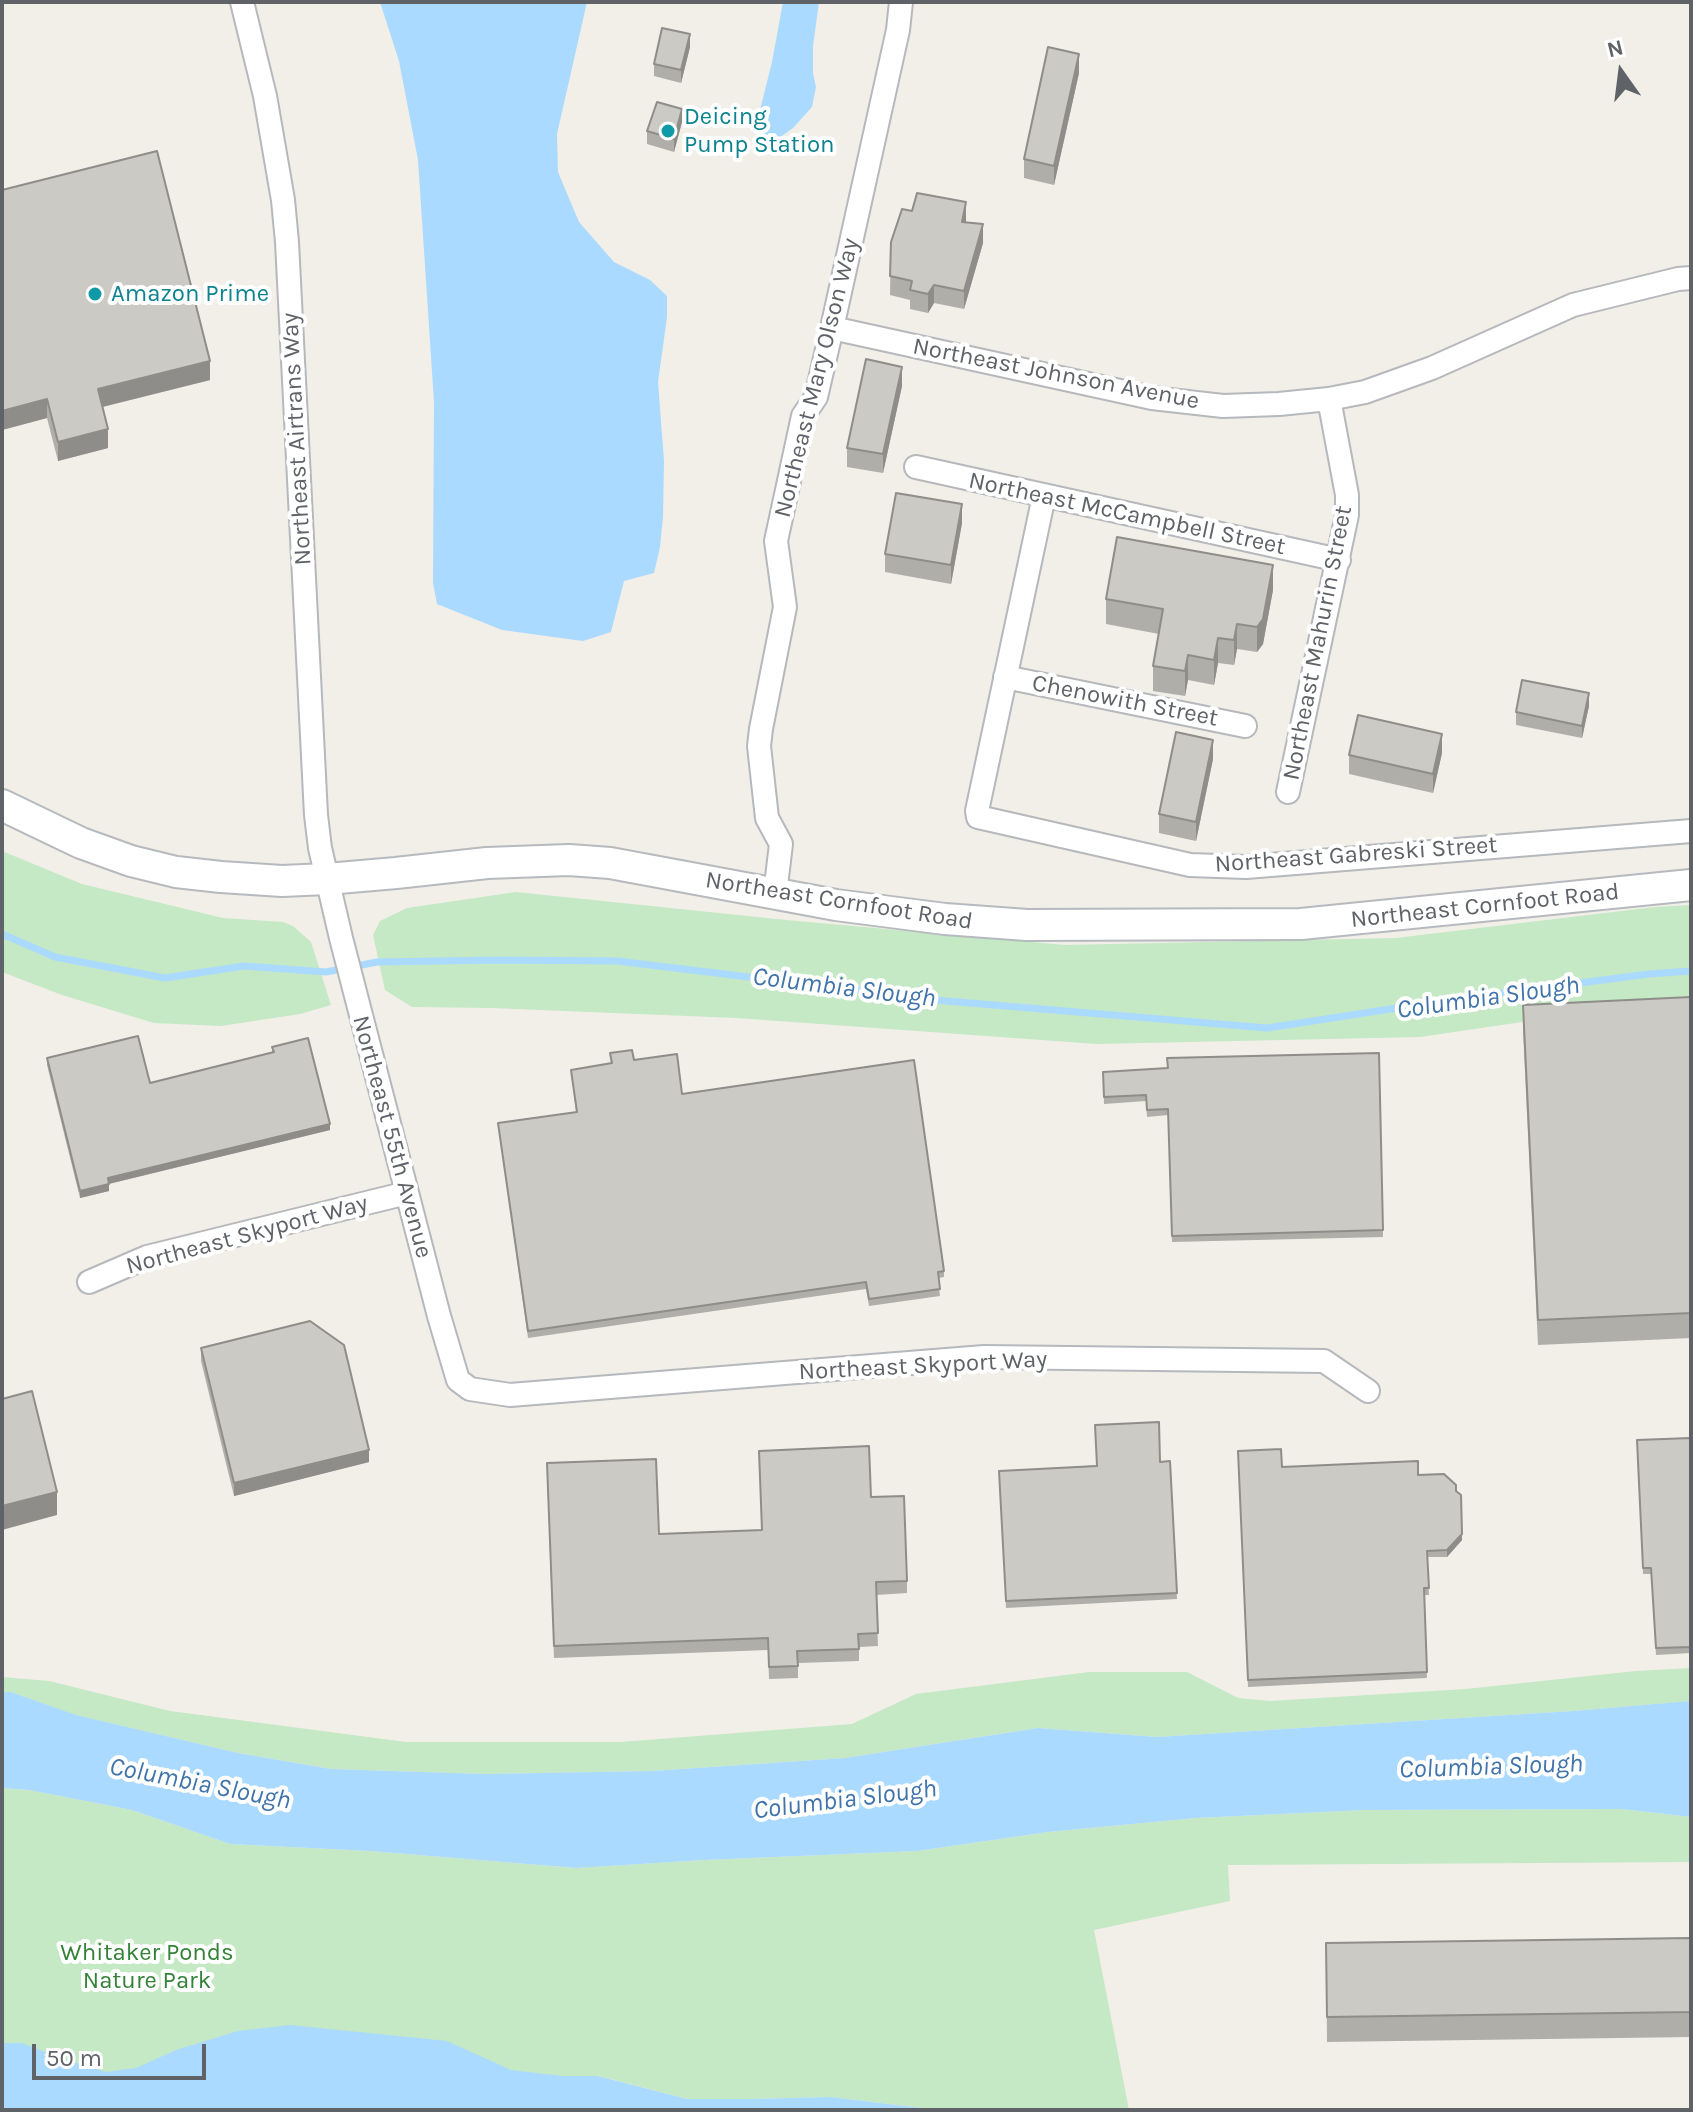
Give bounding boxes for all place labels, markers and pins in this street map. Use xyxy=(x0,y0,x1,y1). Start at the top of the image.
place label: Deicing Pump Station xyxy=(684,103,835,159)
marker: Deicing Pump Station xyxy=(659,122,677,140)
place label: Amazon Prime xyxy=(111,280,269,308)
marker: Amazon Prime xyxy=(86,285,104,303)

